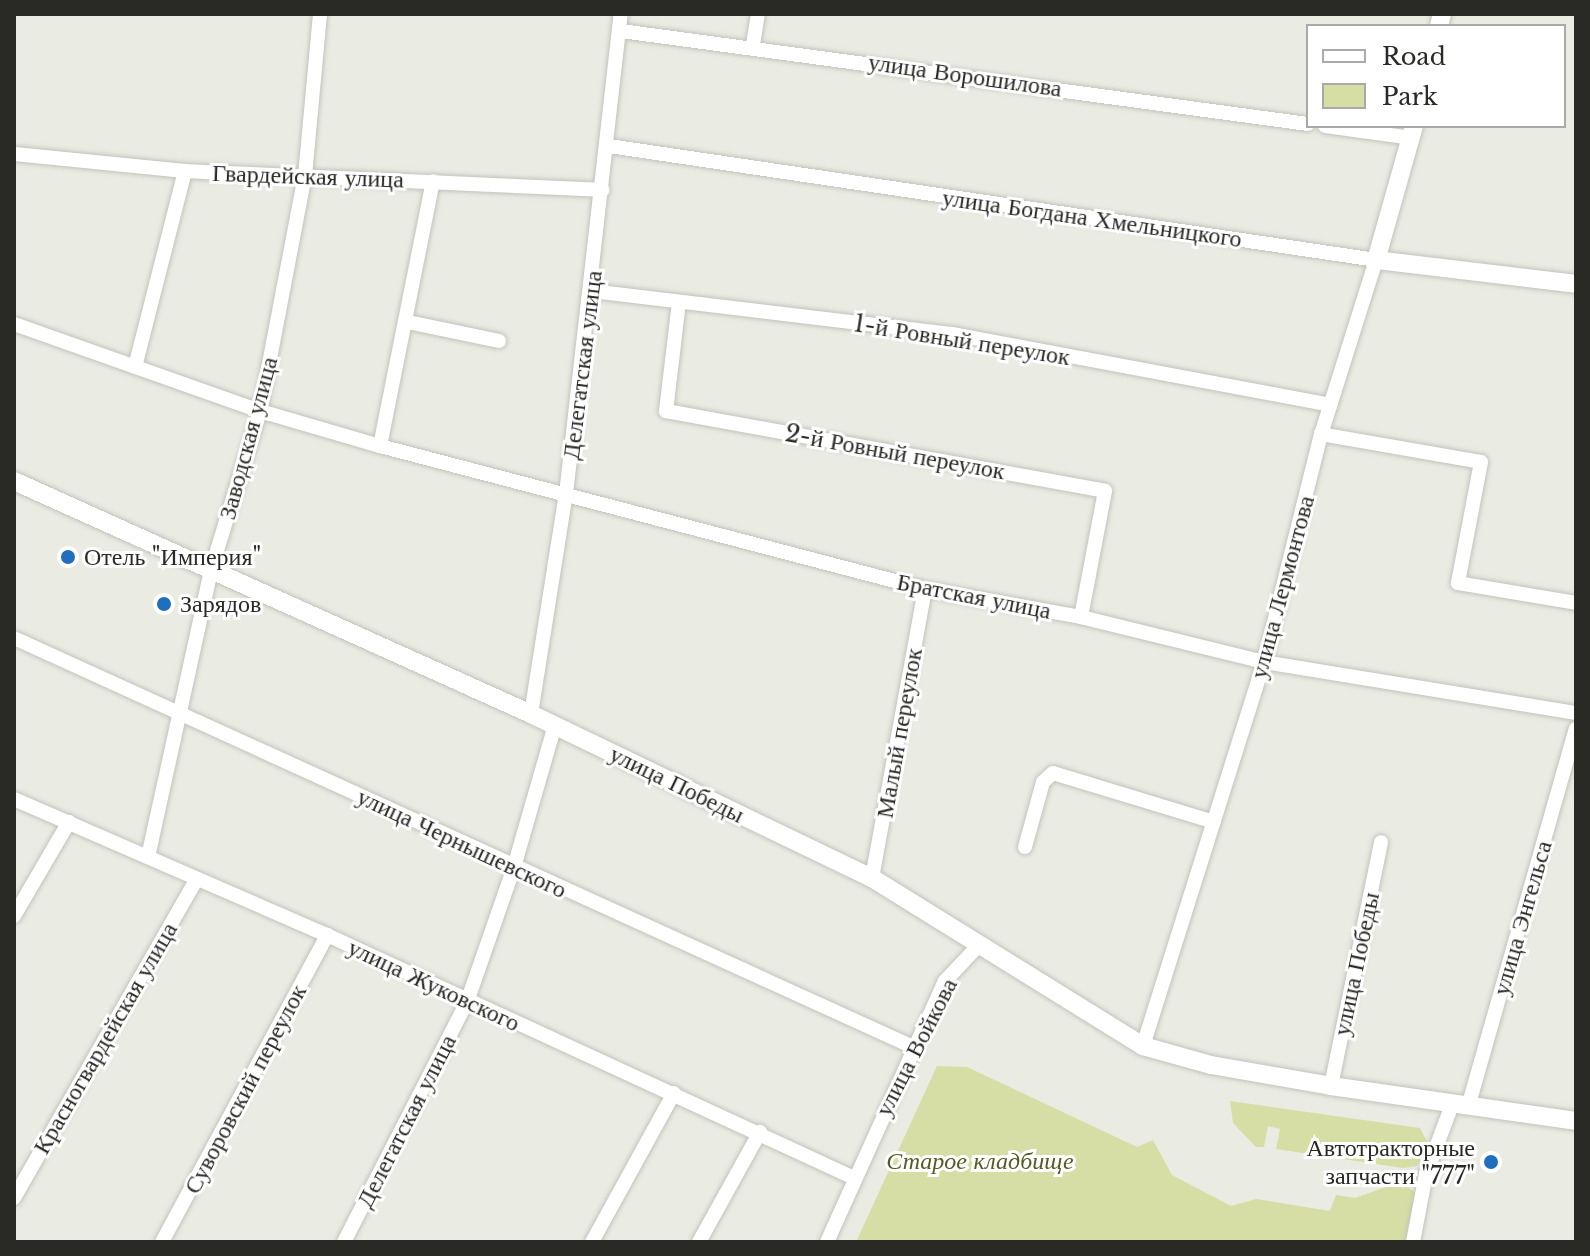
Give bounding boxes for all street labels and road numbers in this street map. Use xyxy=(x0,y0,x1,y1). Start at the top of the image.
street label: улица Ворошилова xyxy=(866,47,1064,103)
street label: Гвардейская улица xyxy=(212,158,404,194)
street label: улица Богдана Хмельницкого xyxy=(940,183,1244,253)
street label: Делегатская улица xyxy=(556,269,608,461)
street label: 1-й Ровный переулок xyxy=(852,309,1072,371)
street label: Заводская улица xyxy=(212,354,284,522)
street label: 2-й Ровный переулок xyxy=(783,418,1007,486)
street label: улица Лермонтова xyxy=(1244,492,1320,682)
street label: Братская улица xyxy=(894,567,1054,625)
street label: Малый переулок xyxy=(870,646,928,820)
street label: улица Победы xyxy=(605,739,749,829)
street label: улица Чернышевского xyxy=(353,782,571,904)
street label: улица Энгельса xyxy=(1486,837,1558,999)
street label: улица Победы xyxy=(1327,890,1385,1038)
street label: Красногвардейская улица xyxy=(27,917,183,1159)
street label: улица Жуковского xyxy=(343,933,525,1037)
street label: улица Войкова xyxy=(869,973,963,1121)
street label: Суворовский переулок xyxy=(178,979,312,1199)
street label: Делегатская улица xyxy=(350,1030,462,1212)

